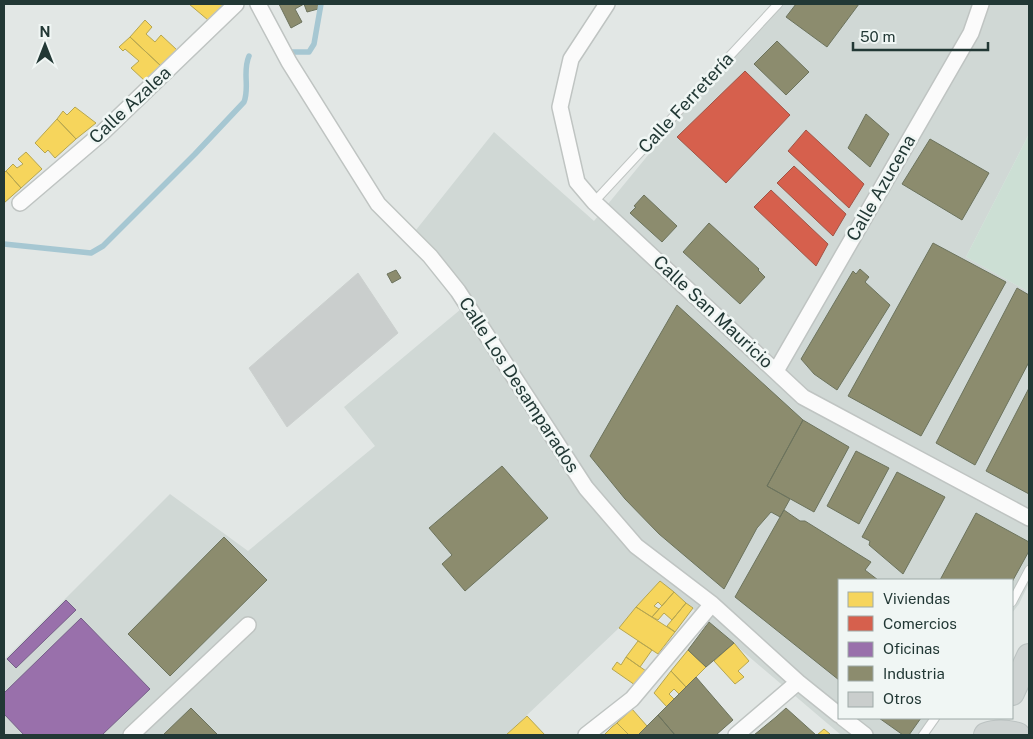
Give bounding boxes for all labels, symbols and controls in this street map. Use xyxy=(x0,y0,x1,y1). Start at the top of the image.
north arrow xyxy=(20,20,70,70)
scale bar xyxy=(853,20,988,52)
text: N xyxy=(40,24,50,40)
text: 50 m xyxy=(860,28,895,45)
street label: Calle Ferretería xyxy=(634,48,737,157)
street label: Calle Azalea xyxy=(85,62,175,148)
street label: Calle Azucena xyxy=(842,131,919,245)
street label: Calle San Mauricio xyxy=(649,251,777,372)
street label: Calle Los Desamparados xyxy=(455,293,584,476)
legend xyxy=(838,579,1013,719)
text: Viviendas xyxy=(883,590,950,607)
text: Comercios xyxy=(883,615,957,632)
text: Oficinas xyxy=(883,640,940,657)
text: Industria xyxy=(883,665,945,682)
text: Otros xyxy=(883,690,922,707)

